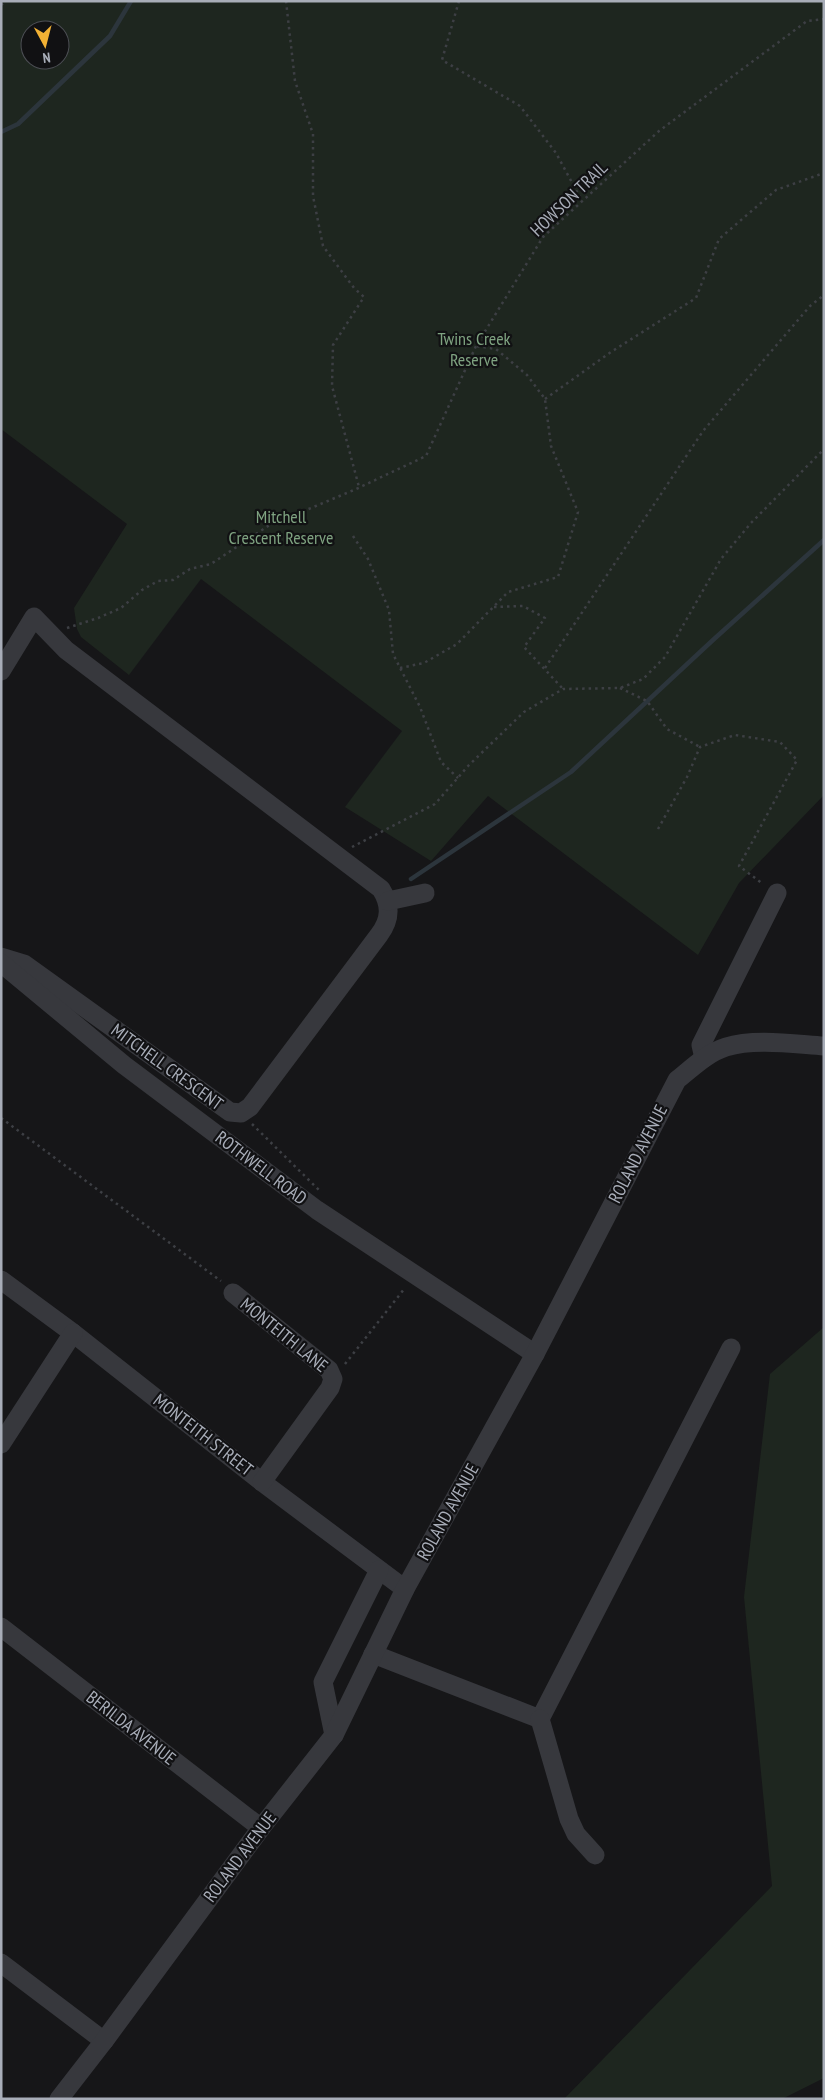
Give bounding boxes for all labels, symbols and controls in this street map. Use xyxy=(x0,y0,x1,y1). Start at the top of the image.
north arrow xyxy=(20,20,70,70)
text: N xyxy=(42,49,51,67)
street label: HOWSON TRAIL xyxy=(525,156,612,241)
park label: Twins Creek Reserve xyxy=(437,327,511,371)
park label: Mitchell Crescent Reserve xyxy=(229,505,333,549)
street label: MITCHELL CRESCENT xyxy=(107,1018,228,1115)
street label: ROLAND AVENUE xyxy=(603,1101,672,1207)
street label: ROTHWELL ROAD xyxy=(211,1126,312,1209)
street label: MONTEITH LANE xyxy=(236,1292,333,1377)
street label: MONTEITH STREET xyxy=(149,1388,258,1481)
street label: ROLAND AVENUE xyxy=(412,1459,484,1564)
street label: BERILDA AVENUE xyxy=(82,1685,181,1770)
street label: ROLAND AVENUE xyxy=(198,1807,281,1906)

